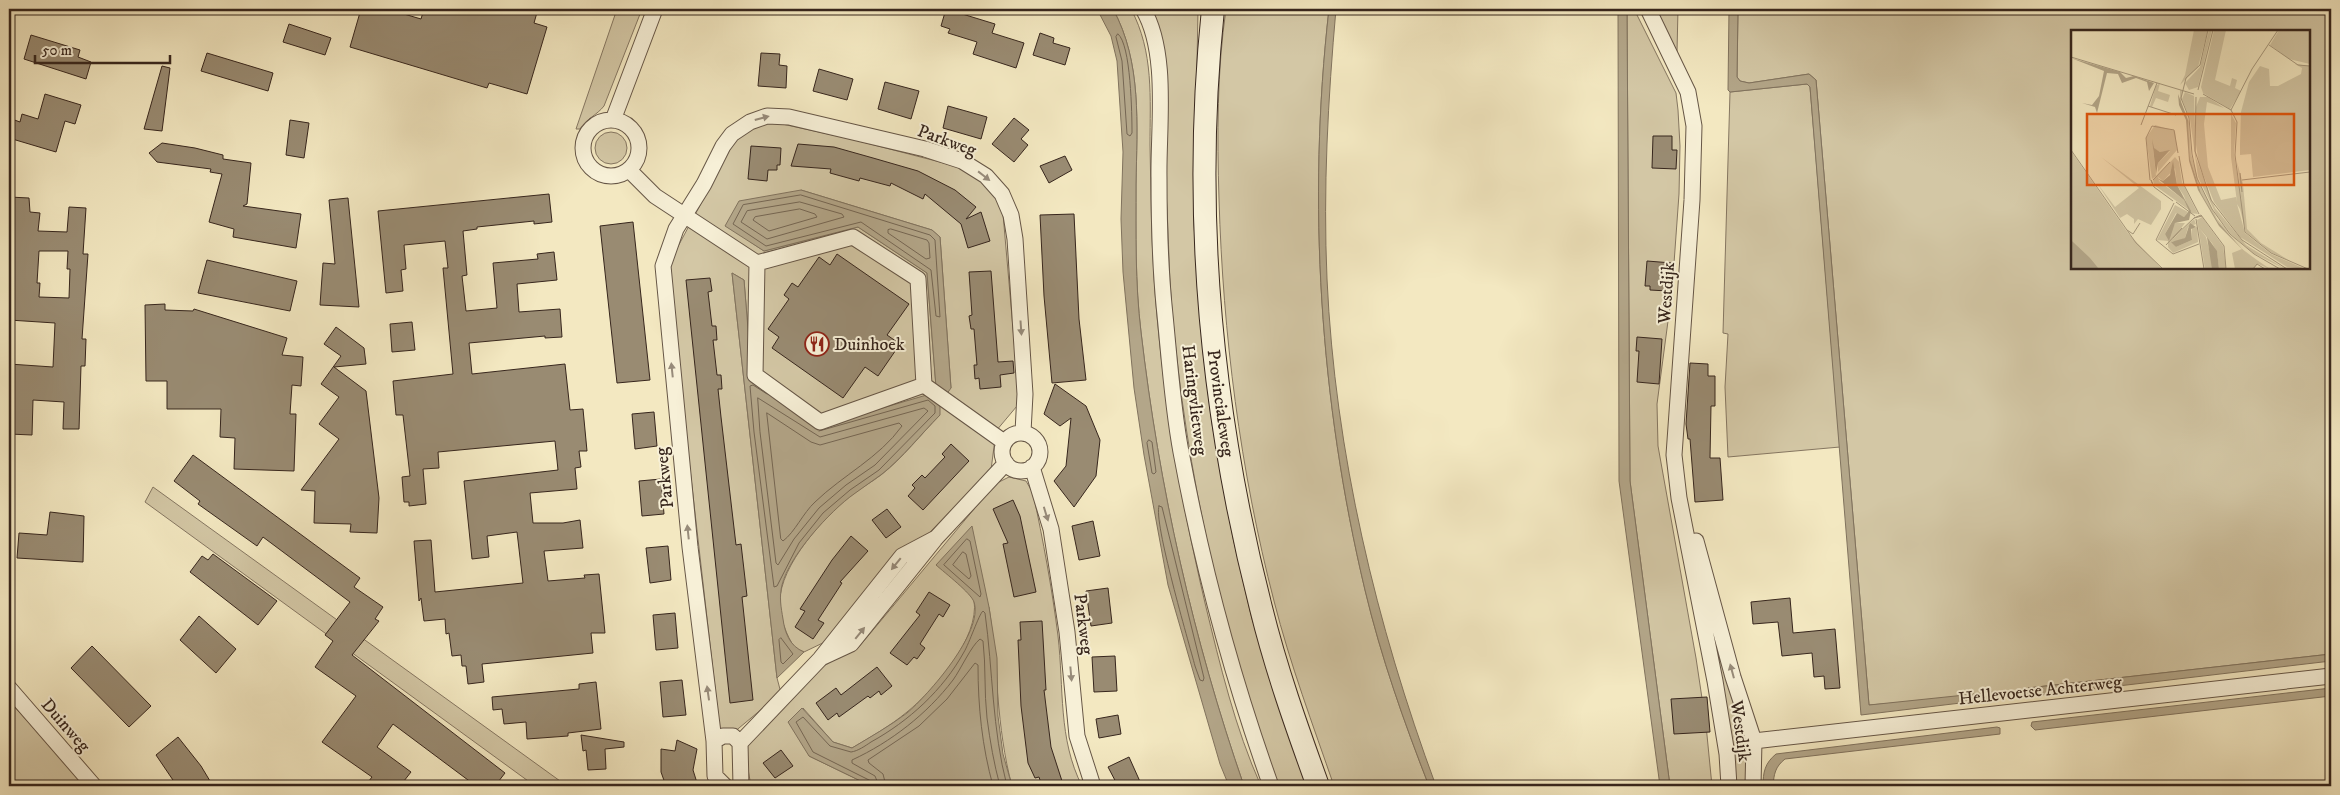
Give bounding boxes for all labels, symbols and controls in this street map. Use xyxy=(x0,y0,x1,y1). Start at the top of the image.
inset map xyxy=(2071,30,2310,269)
scale bar xyxy=(35,32,170,64)
text: 50 m xyxy=(42,41,72,60)
one-way arrow xyxy=(754,114,769,122)
street label: Parkweg xyxy=(914,120,979,162)
one-way arrow xyxy=(977,170,990,181)
street label: Westdijk xyxy=(1654,261,1680,326)
one-way arrow xyxy=(1017,320,1025,336)
restaurant icon: Duinhoek xyxy=(804,331,830,357)
place label: Duinhoek xyxy=(834,334,905,356)
street label: Haringvlietweg xyxy=(1176,344,1212,457)
street label: Provincialeweg xyxy=(1202,348,1238,459)
one-way arrow xyxy=(668,362,676,378)
street label: Parkweg xyxy=(651,446,679,510)
one-way arrow xyxy=(1043,506,1051,521)
one-way arrow xyxy=(684,523,692,539)
one-way arrow xyxy=(890,557,901,570)
street label: Parkweg xyxy=(1068,592,1098,656)
one-way arrow xyxy=(854,627,865,640)
one-way arrow xyxy=(1727,663,1735,678)
one-way arrow xyxy=(1067,666,1075,682)
street label: Hellevoetse Achterweg xyxy=(1957,671,2123,711)
one-way arrow xyxy=(703,685,711,701)
street label: Duinweg xyxy=(36,694,95,757)
street label: Westdijk xyxy=(1725,698,1755,763)

